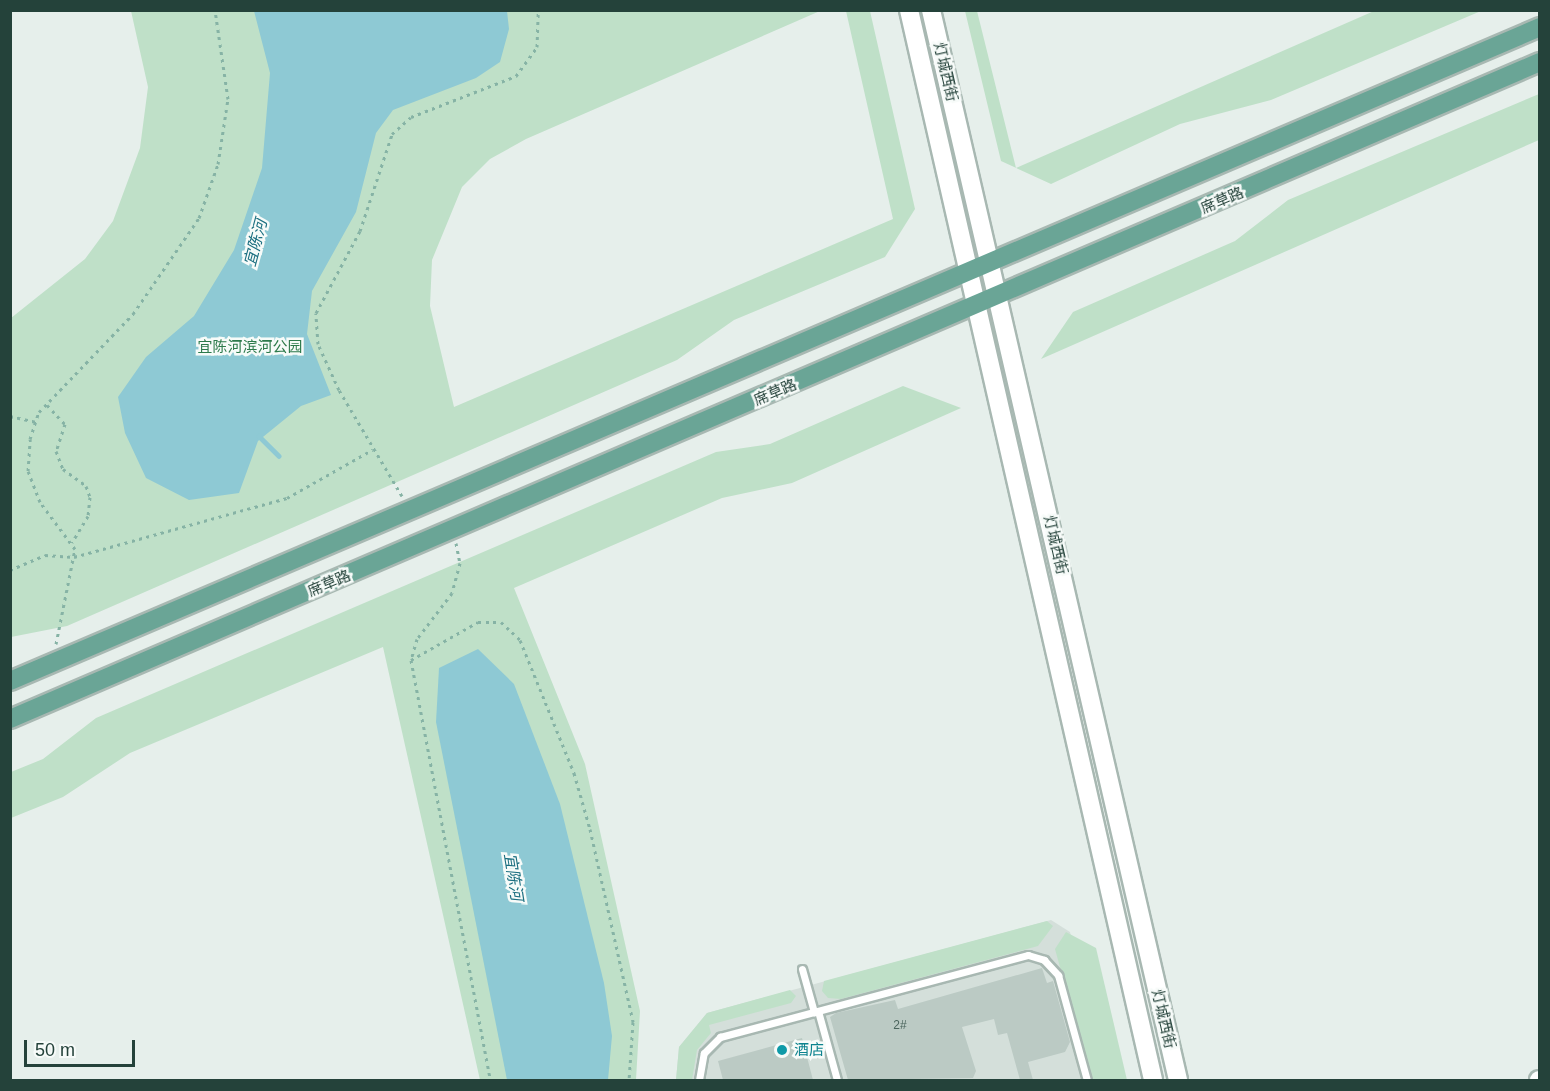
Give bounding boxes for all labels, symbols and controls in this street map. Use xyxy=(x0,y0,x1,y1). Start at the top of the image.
street label: 灯城西街 xyxy=(930,41,962,103)
street label: 席草路 xyxy=(1198,183,1246,217)
water label: 宜陈河 xyxy=(241,217,271,269)
park label: 宜陈河滨河公园 xyxy=(198,338,302,356)
street label: 席草路 xyxy=(751,375,799,409)
street label: 灯城西街 xyxy=(1040,514,1072,576)
street label: 席草路 xyxy=(305,566,353,600)
water label: 宜陈河 xyxy=(500,852,526,902)
street label: 灯城西街 xyxy=(1148,988,1180,1050)
house number: 2# xyxy=(893,1019,907,1033)
scale bar xyxy=(27,1028,138,1066)
text: 50 m xyxy=(35,1040,75,1060)
place label: 酒店 xyxy=(794,1041,824,1059)
marker: 酒店 xyxy=(775,1043,789,1057)

